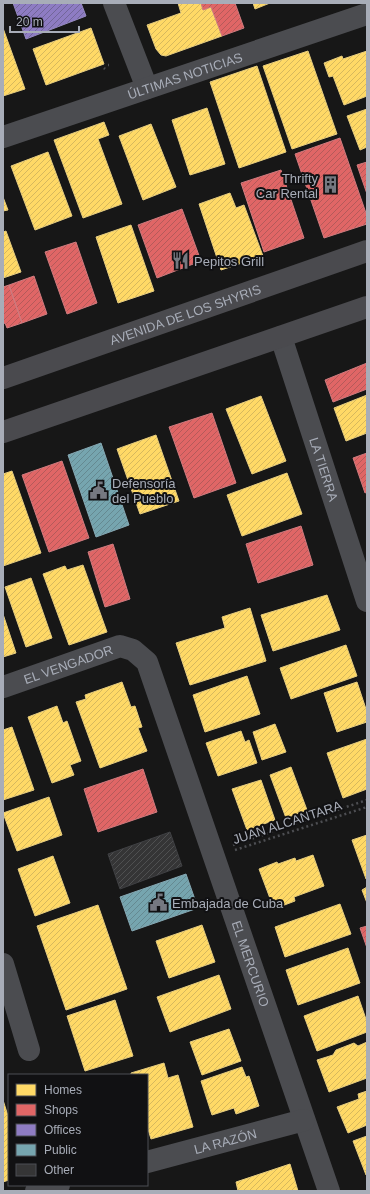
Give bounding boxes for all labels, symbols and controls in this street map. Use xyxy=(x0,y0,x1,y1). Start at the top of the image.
scale bar xyxy=(10,8,79,34)
text: 20 m xyxy=(16,15,43,29)
street label: ÚLTIMAS NOTICIAS xyxy=(126,50,245,102)
place label: Thrifty Car Rental xyxy=(256,171,318,201)
building icon: Thrifty Car Rental xyxy=(321,175,341,195)
restaurant icon: Pepitos Grill xyxy=(171,251,191,271)
place label: Pepitos Grill xyxy=(194,254,264,269)
street label: AVENIDA DE LOS SHYRIS xyxy=(108,282,263,348)
street label: LA TIERRA xyxy=(306,435,341,503)
place label: Defensoría del Pueblo xyxy=(112,476,176,506)
public building icon: Defensoría del Pueblo xyxy=(89,480,109,500)
street label: EL VENGADOR xyxy=(22,642,115,687)
street label: JUAN ALCANTARA xyxy=(231,798,344,847)
public building icon: Embajada de Cuba xyxy=(149,893,169,913)
place label: Embajada de Cuba xyxy=(172,896,284,911)
street label: EL MERCURIO xyxy=(229,919,272,1009)
legend xyxy=(8,1074,148,1186)
text: Homes xyxy=(44,1083,82,1097)
text: Shops xyxy=(44,1103,78,1117)
text: Offices xyxy=(44,1123,81,1137)
street label: LA RAZÓN xyxy=(192,1126,258,1157)
text: Public xyxy=(44,1143,77,1157)
text: Other xyxy=(44,1163,74,1177)

